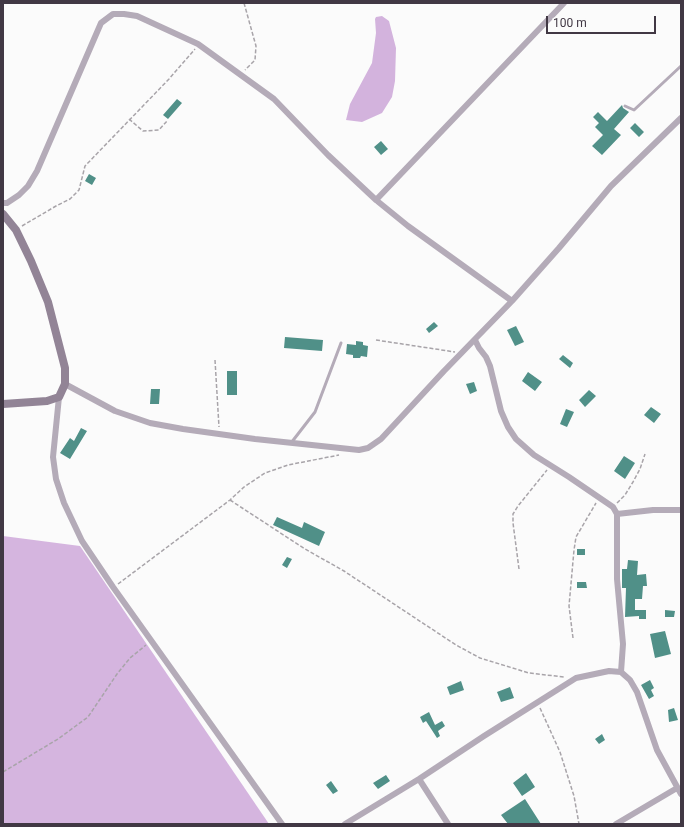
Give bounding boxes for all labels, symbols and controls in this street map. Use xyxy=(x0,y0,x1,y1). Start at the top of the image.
scale bar xyxy=(548,8,658,34)
text: 100 m xyxy=(553,16,587,30)

